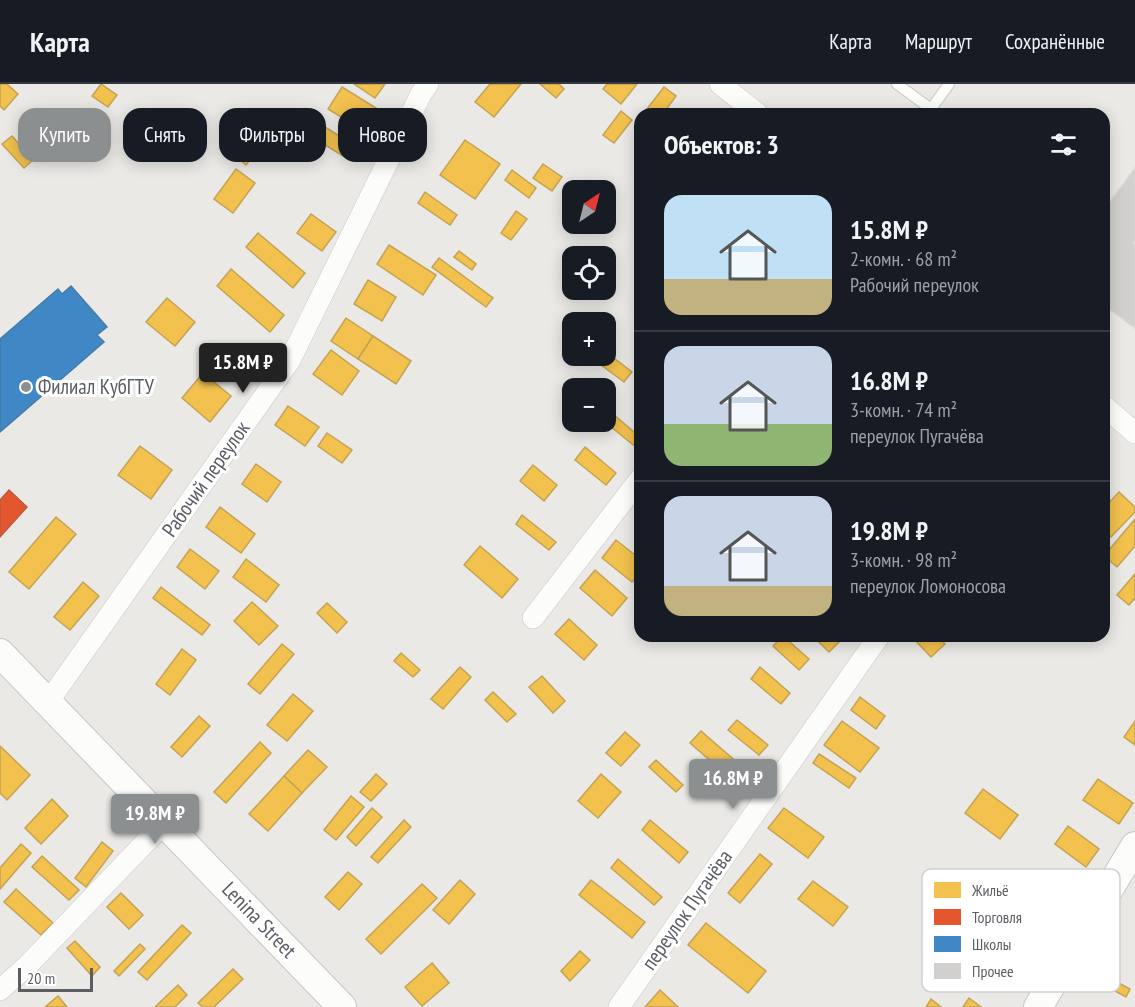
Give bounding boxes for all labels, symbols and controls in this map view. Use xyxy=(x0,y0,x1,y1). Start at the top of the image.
text: Карта xyxy=(30,23,90,60)
text: Карта xyxy=(829,28,872,55)
text: Маршрут xyxy=(905,28,972,55)
text: Сохранённые xyxy=(1005,28,1105,55)
chip: Купить xyxy=(18,108,111,162)
chip: Снять xyxy=(123,108,207,162)
chip: Фильтры xyxy=(219,108,326,162)
chip: Новое xyxy=(338,108,427,162)
text: Объектов: 3 xyxy=(664,128,779,161)
icon: filters xyxy=(1047,128,1080,161)
north arrow xyxy=(562,180,616,234)
map controls xyxy=(562,180,616,432)
text: 15.8M ₽ xyxy=(850,213,928,246)
icon: home xyxy=(712,219,784,291)
button: locate xyxy=(562,246,616,300)
text: 2-комн. · 68 m² xyxy=(850,246,957,272)
text: Рабочий переулок xyxy=(850,272,979,298)
button: + xyxy=(562,312,616,366)
pin: 15.8M ₽ xyxy=(188,343,298,394)
text: 15.8M ₽ xyxy=(213,349,273,375)
text: 16.8M ₽ xyxy=(850,364,928,397)
icon: home xyxy=(712,370,784,442)
place label: Филиал КубГТУ xyxy=(38,373,154,400)
button: − xyxy=(562,378,616,432)
marker: Филиал КубГТУ xyxy=(19,380,33,394)
text: 3-комн. · 74 m² xyxy=(850,397,957,423)
street label: Рабочий переулок xyxy=(156,416,255,542)
text: переулок Пугачёва xyxy=(850,423,984,449)
text: 19.8M ₽ xyxy=(850,514,928,547)
icon: home xyxy=(712,520,784,592)
text: 3-комн. · 98 m² xyxy=(850,547,957,573)
text: переулок Ломоносова xyxy=(850,573,1006,599)
pin: 16.8M ₽ xyxy=(678,759,788,810)
text: 16.8M ₽ xyxy=(703,765,763,791)
pin: 19.8M ₽ xyxy=(100,794,210,845)
text: 19.8M ₽ xyxy=(125,800,185,826)
street label: переулок Пугачёва xyxy=(635,844,738,975)
legend xyxy=(922,869,1120,992)
street label: Lenina Street xyxy=(216,876,302,964)
text: Жильё xyxy=(971,880,1009,900)
text: Торговля xyxy=(972,907,1022,927)
text: Школы xyxy=(972,934,1011,954)
text: Прочее xyxy=(972,961,1014,981)
scale bar xyxy=(18,965,93,992)
text: 20 m xyxy=(27,968,55,988)

